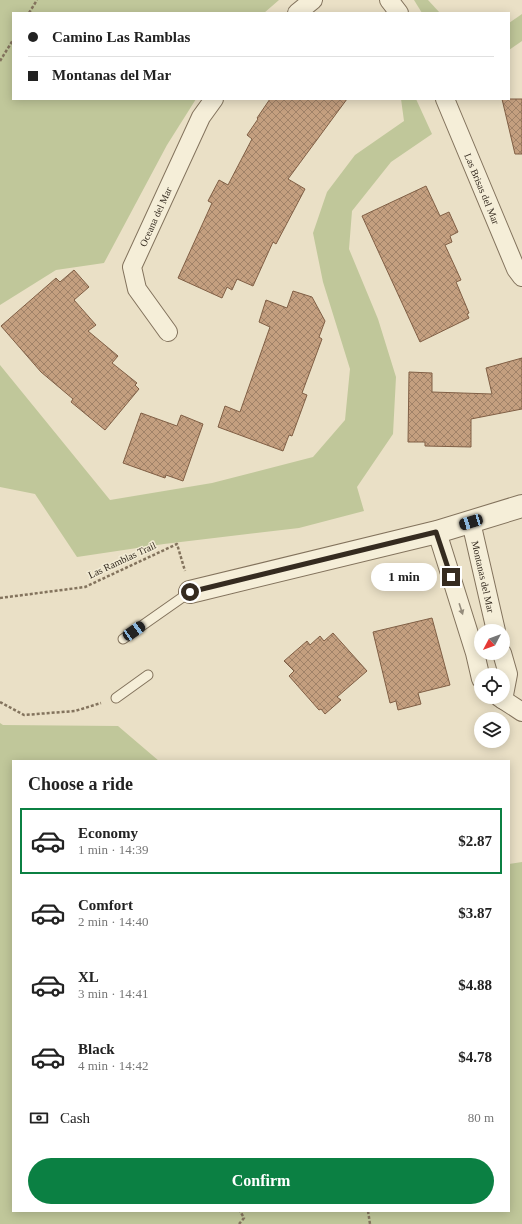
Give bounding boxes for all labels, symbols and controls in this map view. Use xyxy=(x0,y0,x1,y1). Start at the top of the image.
text: Camino Las Ramblas xyxy=(52,29,190,45)
text: Montanas del Mar xyxy=(52,67,171,83)
street label: Las Brisas del Mar xyxy=(463,151,502,226)
street label: Oceana del Mar xyxy=(137,185,174,248)
car xyxy=(458,513,484,531)
street label: Las Ramblas Trail xyxy=(86,539,158,580)
street label: Montanas del Mar xyxy=(470,540,497,614)
callout: 1 min xyxy=(371,563,437,591)
route end xyxy=(442,568,460,586)
text: 1 min xyxy=(388,569,420,584)
route start xyxy=(181,583,199,601)
one-way arrow xyxy=(458,603,464,615)
car xyxy=(121,619,147,643)
north arrow xyxy=(474,624,510,660)
map controls xyxy=(474,624,510,748)
button: locate xyxy=(474,668,510,704)
button: layers xyxy=(474,712,510,748)
text: Choose a ride xyxy=(28,774,133,794)
icon: car xyxy=(30,823,66,859)
text: Economy xyxy=(78,825,138,841)
text: $2.87 xyxy=(458,833,492,849)
text: 1 min · 14:39 xyxy=(78,842,148,857)
icon: car xyxy=(30,895,66,931)
text: Comfort xyxy=(78,897,133,913)
text: $3.87 xyxy=(458,905,492,921)
text: 2 min · 14:40 xyxy=(78,914,148,929)
icon: car xyxy=(30,967,66,1003)
text: XL xyxy=(78,969,99,985)
text: $4.88 xyxy=(458,977,492,993)
text: 3 min · 14:41 xyxy=(78,986,148,1001)
icon: car xyxy=(30,1039,66,1075)
text: Black xyxy=(78,1041,115,1057)
text: $4.78 xyxy=(458,1049,492,1065)
text: 4 min · 14:42 xyxy=(78,1058,148,1073)
icon: cash xyxy=(28,1107,50,1129)
text: Cash xyxy=(60,1110,90,1126)
text: 80 m xyxy=(468,1110,494,1125)
button: Confirm xyxy=(28,1158,494,1204)

